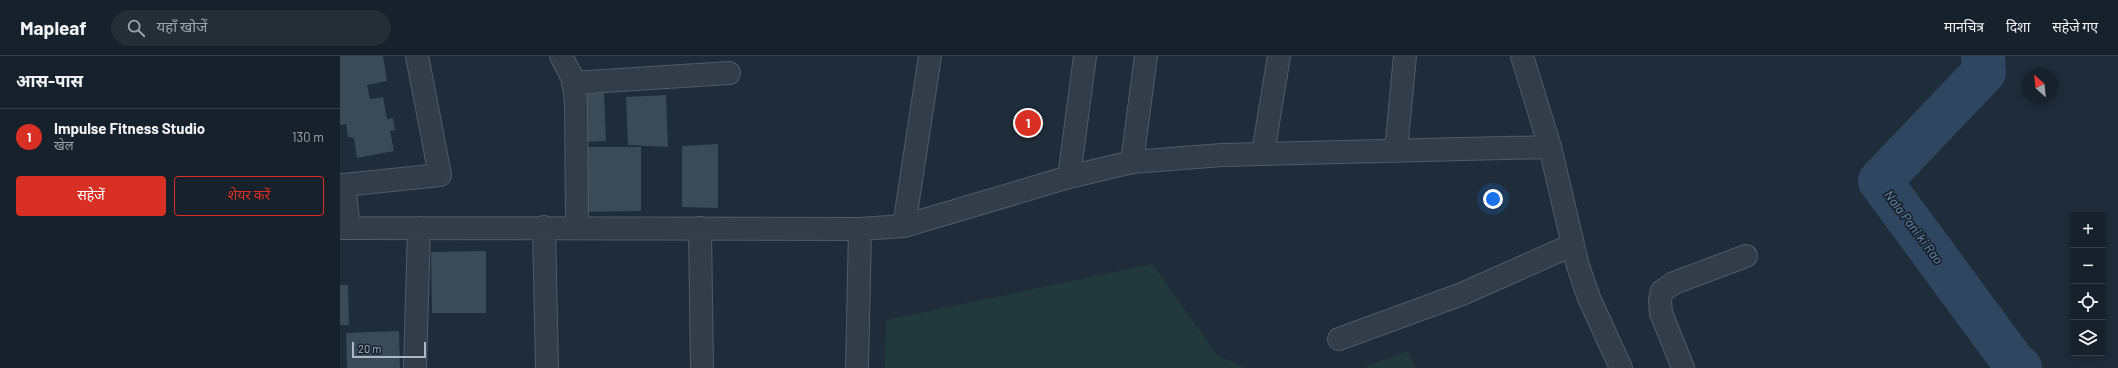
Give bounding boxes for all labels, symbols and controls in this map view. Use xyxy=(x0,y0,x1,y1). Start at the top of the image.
search box xyxy=(111,10,391,46)
text: Mapleaf xyxy=(20,16,87,39)
icon: search xyxy=(125,17,147,39)
text: यहाँ खोजें xyxy=(157,17,207,35)
text: मानचित्र xyxy=(1944,18,1984,35)
text: दिशा xyxy=(2006,18,2030,35)
text: सहेजे गए xyxy=(2052,18,2098,35)
north arrow xyxy=(2022,68,2058,104)
text: आस-पास xyxy=(16,70,83,90)
pin: 1 xyxy=(1015,108,1041,138)
text: Impulse Fitness Studio xyxy=(54,119,205,137)
text: 1 xyxy=(27,129,31,145)
text: 130 m xyxy=(292,129,324,145)
text: खेल xyxy=(54,137,73,153)
button: सहेजें xyxy=(16,176,166,216)
button: शेयर करें xyxy=(174,176,324,216)
water label: Nala Pani ki Rao xyxy=(1881,187,1947,267)
your location xyxy=(1483,189,1503,209)
map controls xyxy=(2070,212,2106,356)
button: + xyxy=(2070,212,2106,248)
button: − xyxy=(2070,248,2106,284)
button: locate xyxy=(2070,284,2106,320)
button: layers xyxy=(2070,320,2106,356)
scale bar xyxy=(352,340,426,359)
text: 20 m xyxy=(358,342,381,355)

